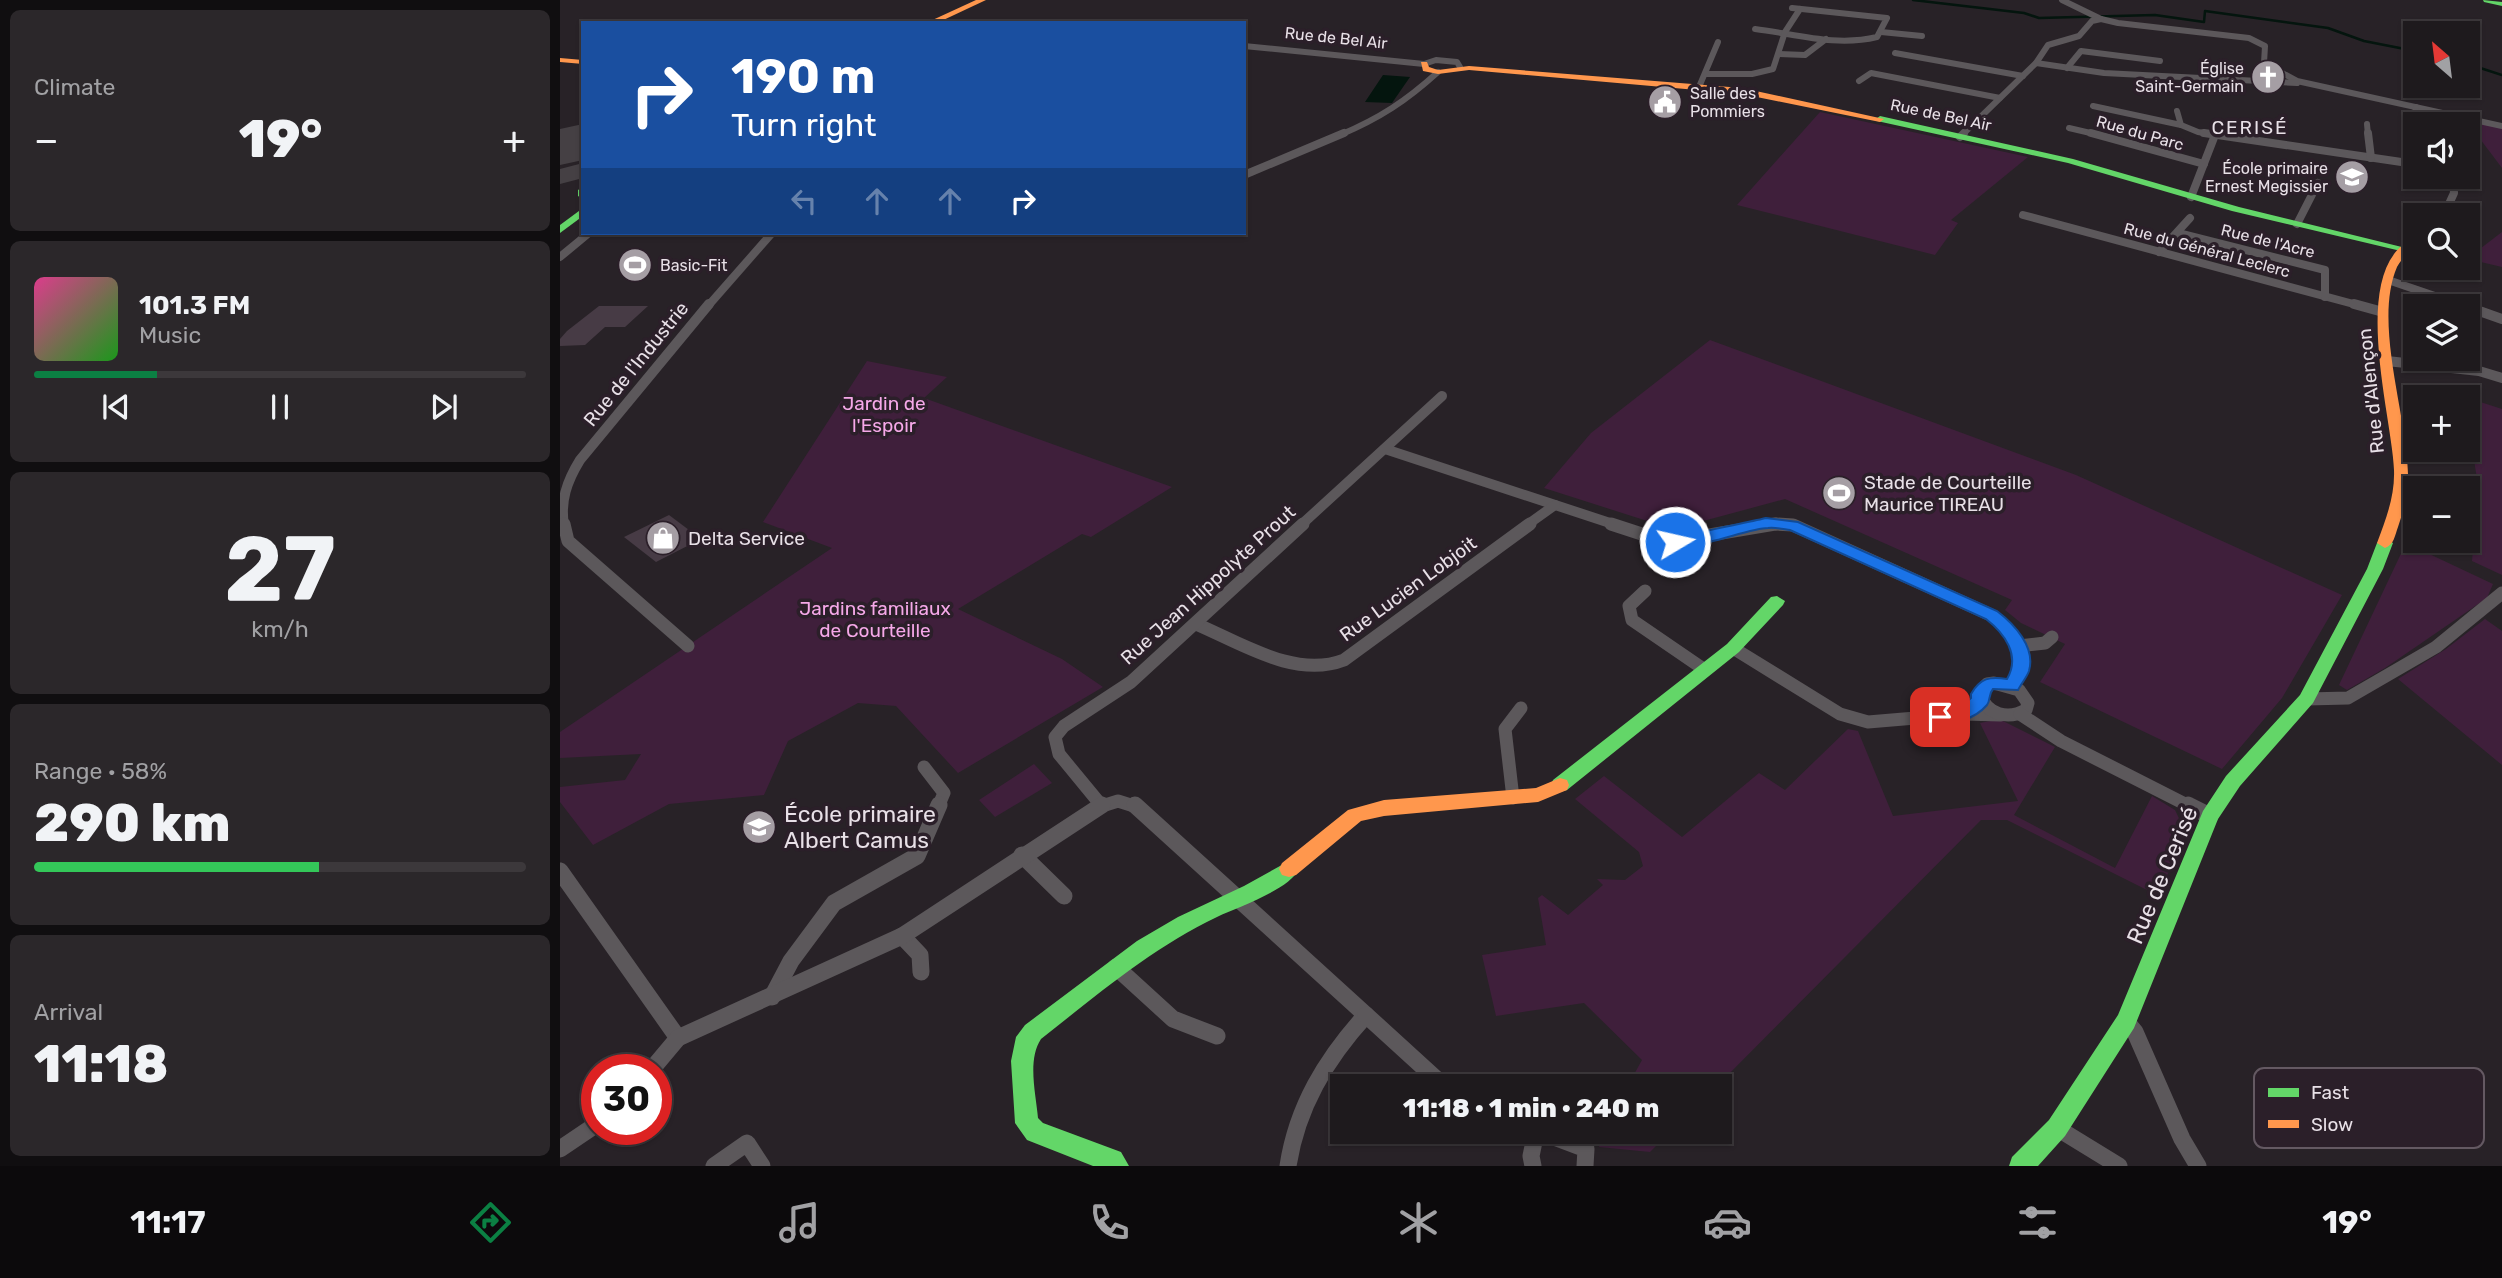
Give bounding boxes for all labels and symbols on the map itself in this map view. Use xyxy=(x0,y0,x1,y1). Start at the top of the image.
north arrow xyxy=(2403,21,2480,98)
street label: Rue de Bel Air xyxy=(1284,23,1388,53)
church icon: Église Saint-Germain xyxy=(2249,58,2287,96)
place label: Église Saint-Germain xyxy=(2135,59,2244,96)
public building icon: Salle des Pommiers xyxy=(1646,83,1684,121)
place label: Salle des Pommiers xyxy=(1690,84,1765,121)
street label: Rue de Bel Air xyxy=(1889,95,1993,135)
street label: Rue du Parc xyxy=(2094,111,2186,155)
district label: CERISÉ xyxy=(2211,116,2289,139)
school or university icon: École primaire Ernest Megissier xyxy=(2333,158,2371,196)
place label: École primaire Ernest Megissier xyxy=(2205,159,2328,196)
street label: Rue du Général Leclerc xyxy=(2122,219,2292,281)
street label: Rue de l'Acre xyxy=(2219,220,2317,262)
sports icon: Basic-Fit xyxy=(616,246,654,284)
place label: Basic-Fit xyxy=(660,256,727,275)
street label: Rue de l'Industrie xyxy=(579,297,693,431)
street label: Rue d'Alençon xyxy=(2353,327,2389,455)
park label: Jardin de l'Espoir xyxy=(842,392,926,437)
place label: Stade de Courteille Maurice TIREAU xyxy=(1864,471,2032,516)
sports icon: Stade de Courteille Maurice TIREAU xyxy=(1820,474,1858,512)
street label: Rue Jean Hippolyte Prout xyxy=(1116,500,1300,670)
position arrow xyxy=(1638,505,1712,579)
shop icon: Delta Service xyxy=(644,519,682,557)
place label: Delta Service xyxy=(688,527,805,550)
street label: Rue Lucien Lobjoit xyxy=(1335,531,1481,646)
park label: Jardins familiaux de Courteille xyxy=(799,597,951,642)
pin xyxy=(1910,687,1970,747)
place label: École primaire Albert Camus xyxy=(784,800,936,854)
street label: Rue de Cerisé xyxy=(2120,802,2204,948)
school or university icon: École primaire Albert Camus xyxy=(740,808,778,846)
speed limit sign: 30 xyxy=(581,1054,672,1145)
legend xyxy=(2254,1068,2484,1148)
text: Fast xyxy=(2311,1081,2350,1104)
text: Slow xyxy=(2311,1113,2353,1136)

